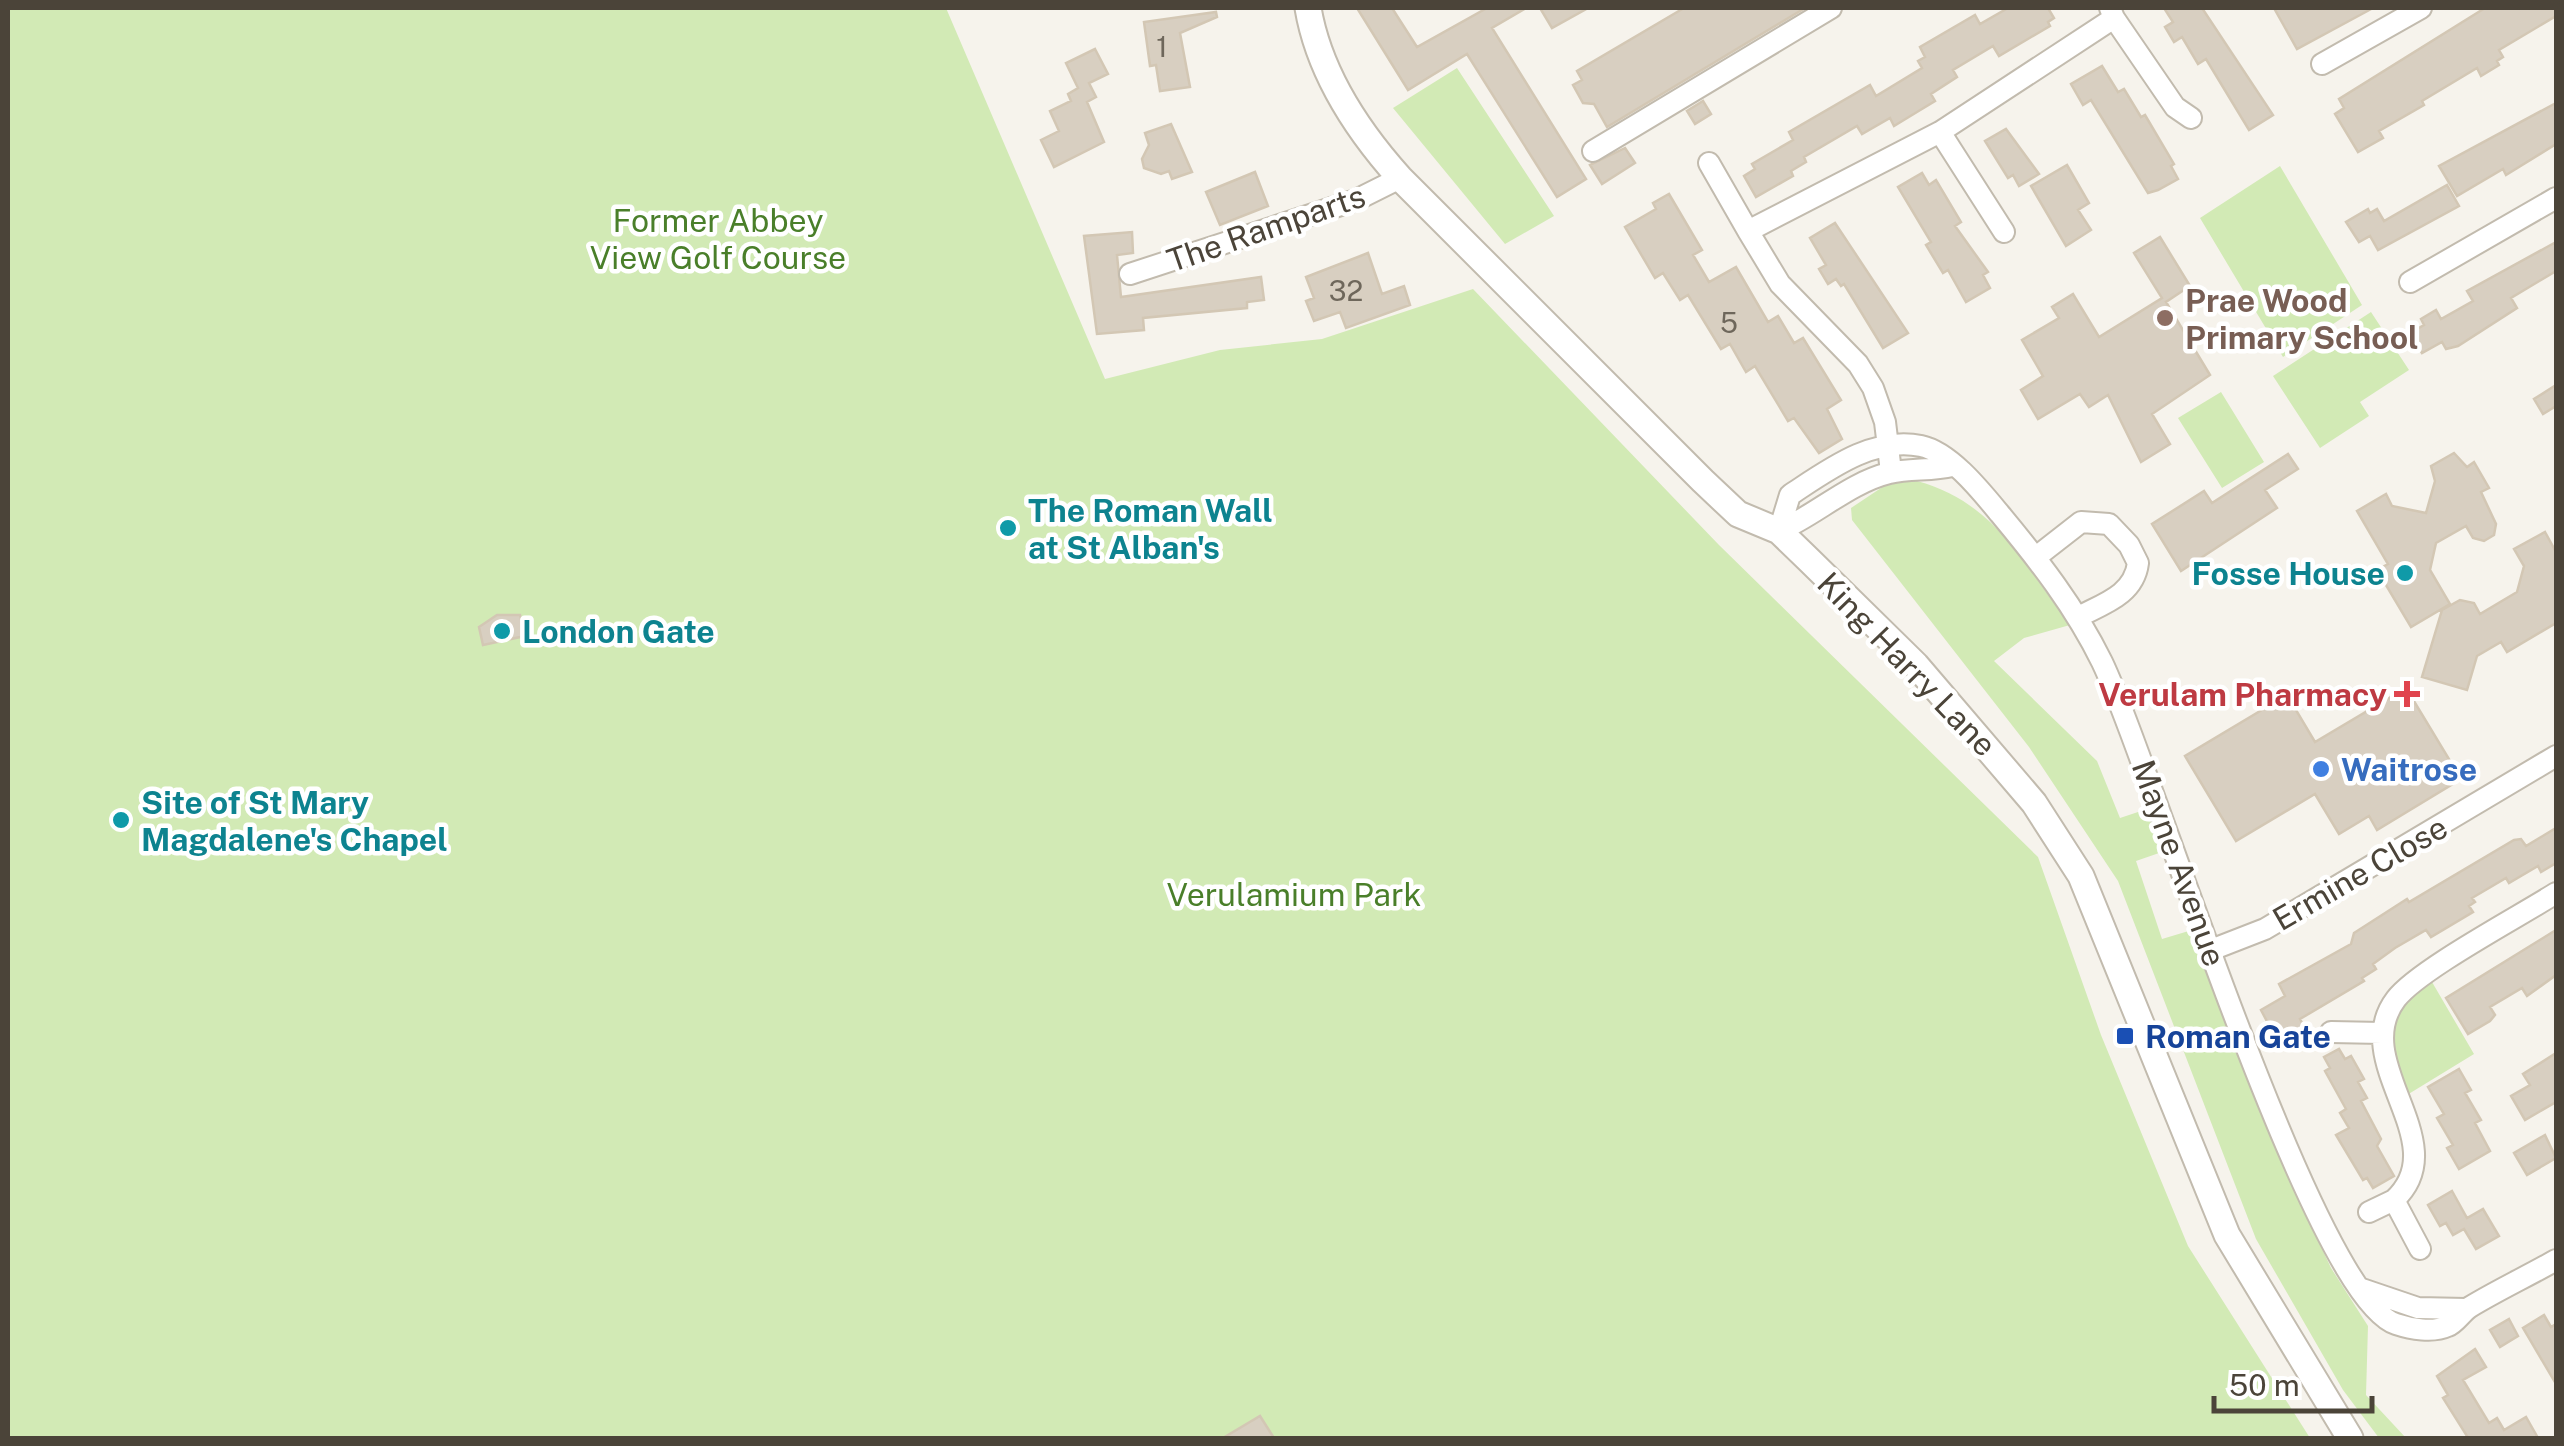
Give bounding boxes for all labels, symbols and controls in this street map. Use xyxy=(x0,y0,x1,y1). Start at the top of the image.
house number: 1 xyxy=(1156,30,1168,63)
street label: The Ramparts xyxy=(1162,177,1370,279)
park label: Former Abbey View Golf Course xyxy=(590,202,846,276)
house number: 32 xyxy=(1329,274,1363,307)
place label: Prae Wood Primary School xyxy=(2185,282,2419,356)
house number: 5 xyxy=(1720,306,1738,339)
marker: Prae Wood Primary School xyxy=(2154,307,2176,329)
place label: The Roman Wall at St Alban's xyxy=(1028,492,1273,566)
marker: The Roman Wall at St Alban's xyxy=(997,517,1019,539)
place label: Fosse House xyxy=(2192,555,2385,592)
marker: Fosse House xyxy=(2394,562,2416,584)
street label: King Harry Lane xyxy=(1810,565,2004,763)
place label: London Gate xyxy=(522,613,715,650)
marker: London Gate xyxy=(491,620,513,642)
place label: Verulam Pharmacy xyxy=(2098,676,2387,713)
marker: Verulam Pharmacy xyxy=(2396,683,2418,705)
place label: Waitrose xyxy=(2341,751,2477,788)
street label: Mayne Avenue xyxy=(2125,755,2233,971)
marker: Waitrose xyxy=(2310,758,2332,780)
place label: Site of St Mary Magdalene's Chapel xyxy=(141,784,448,858)
street label: Ermine Close xyxy=(2266,808,2454,938)
marker: Site of St Mary Magdalene's Chapel xyxy=(110,809,132,831)
park label: Verulamium Park xyxy=(1167,876,1421,913)
place label: Roman Gate xyxy=(2145,1018,2331,1055)
marker: Roman Gate xyxy=(2114,1025,2136,1047)
scale bar xyxy=(2214,1351,2372,1413)
text: 50 m xyxy=(2229,1367,2300,1403)

